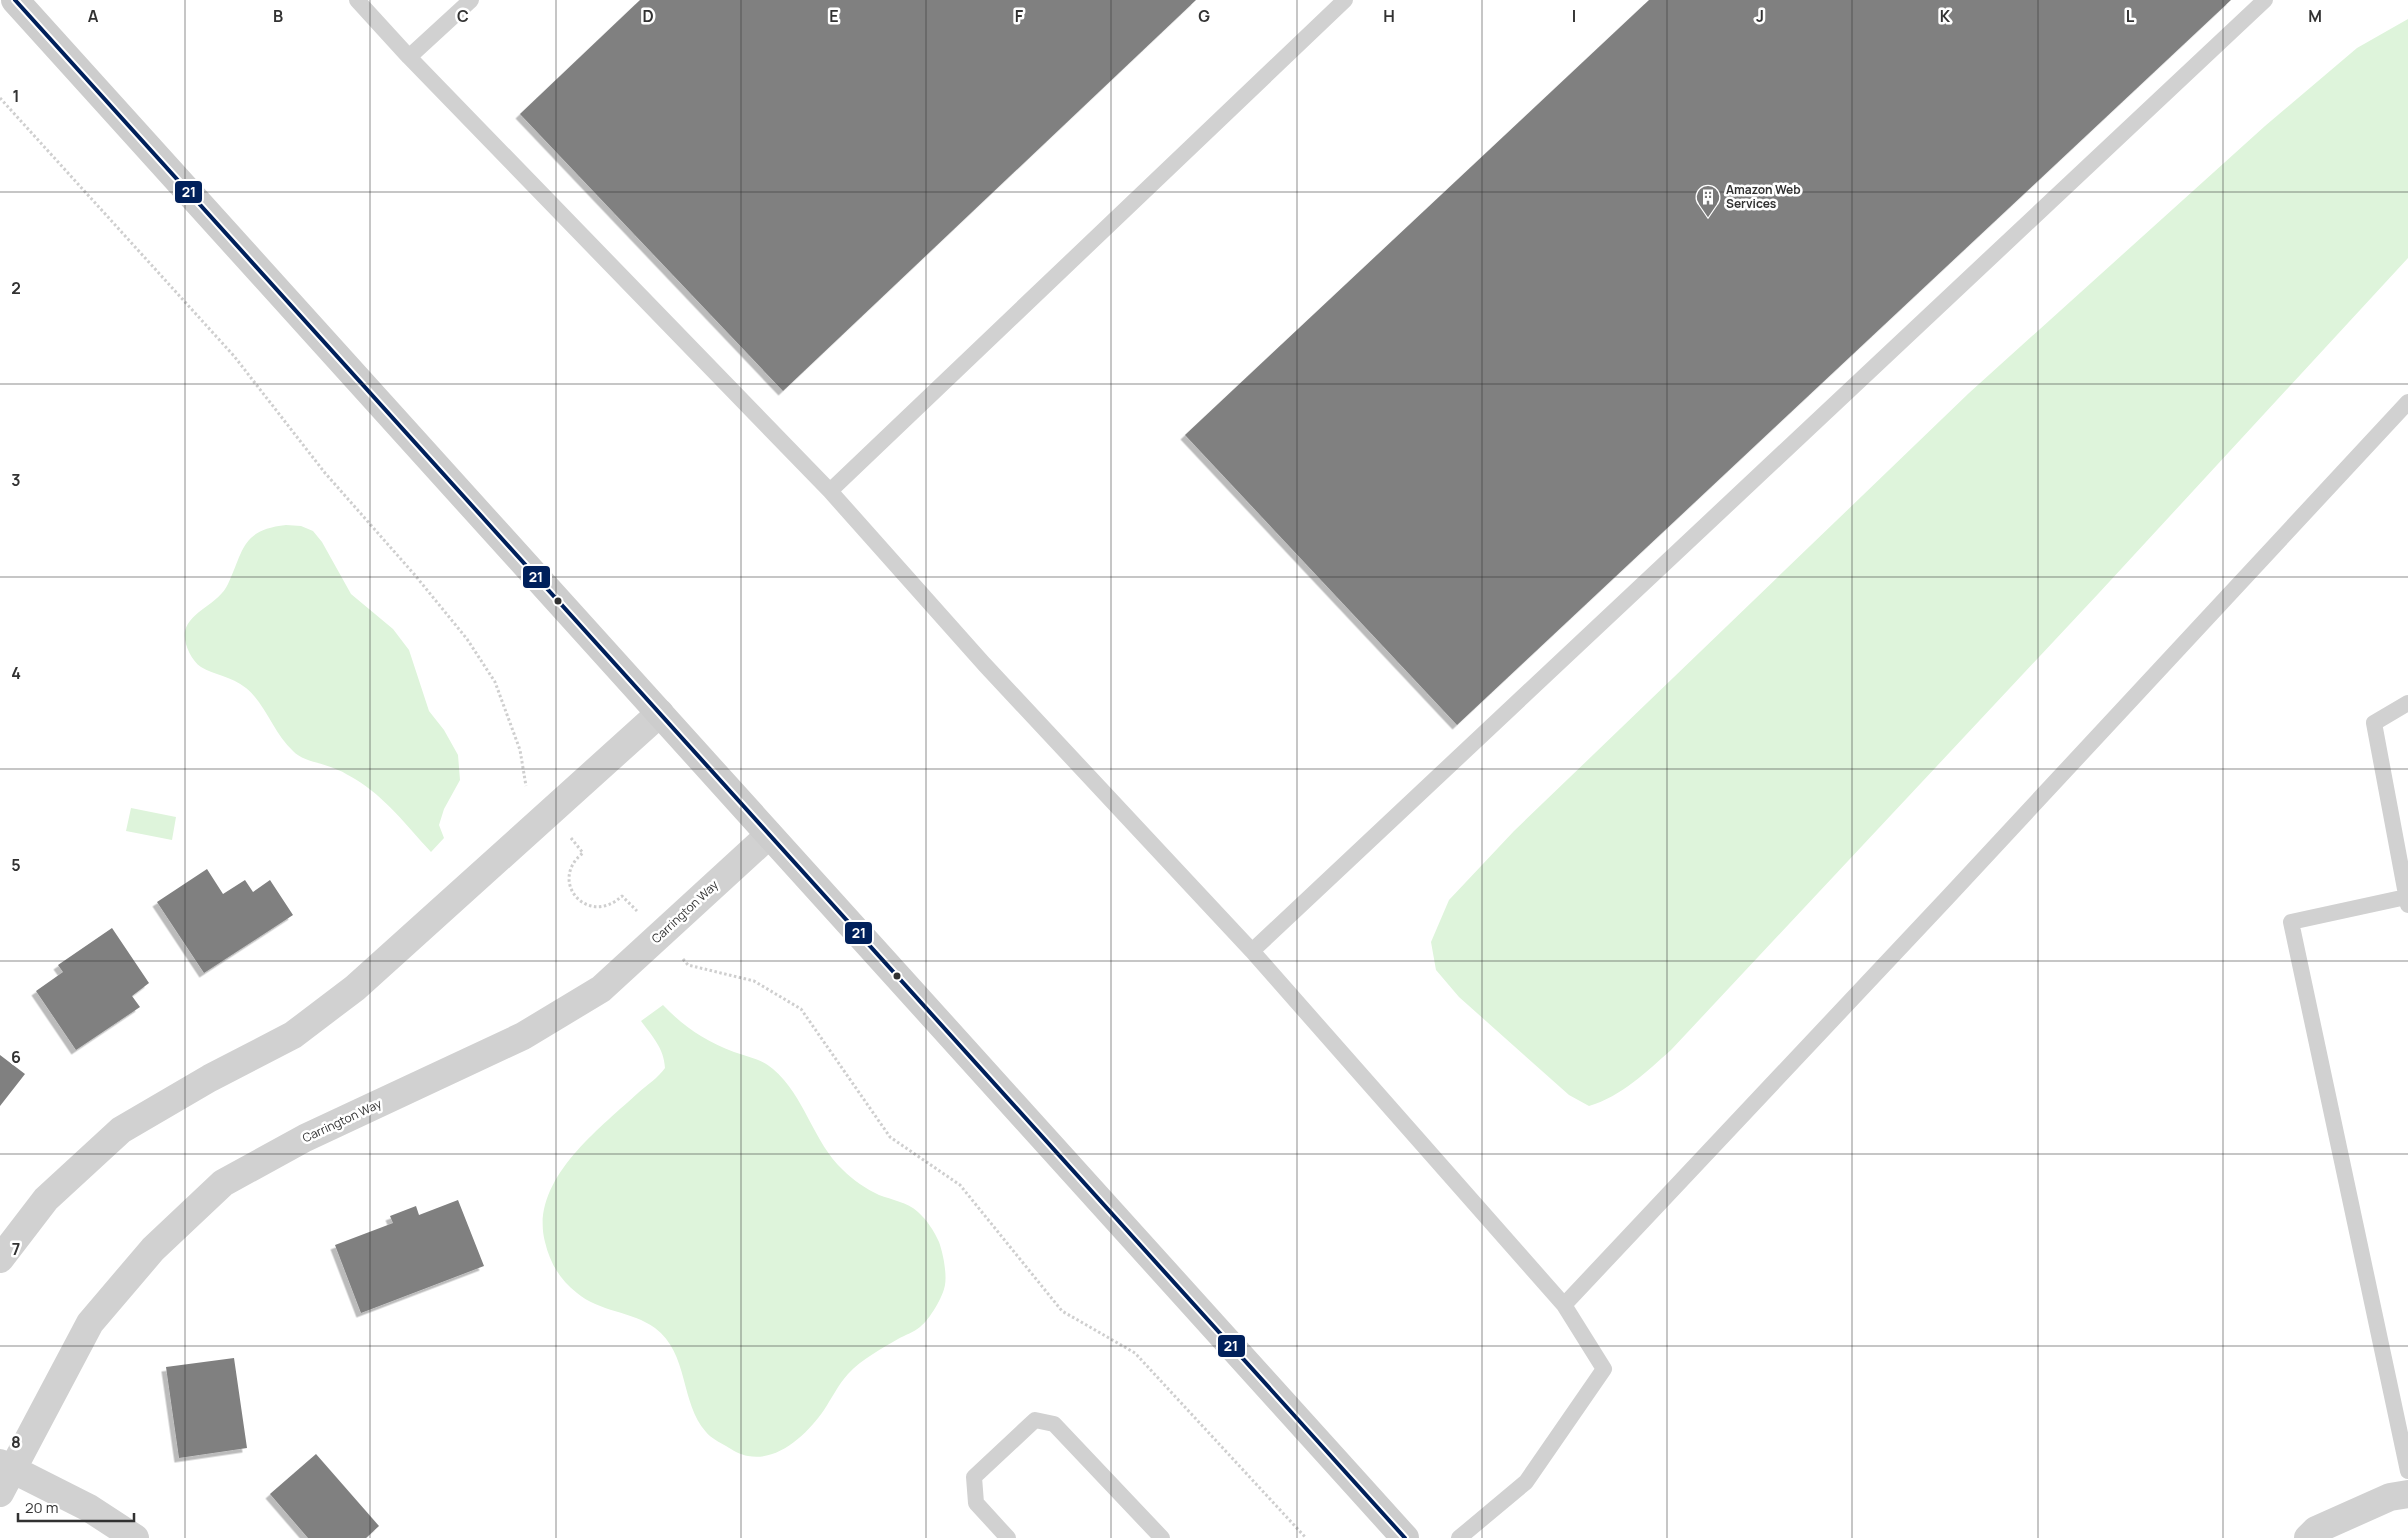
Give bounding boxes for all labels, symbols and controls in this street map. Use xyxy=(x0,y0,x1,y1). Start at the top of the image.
text: A xyxy=(88,5,99,27)
text: B xyxy=(273,5,283,27)
text: C xyxy=(457,5,469,27)
text: D xyxy=(642,5,654,27)
text: E xyxy=(829,5,839,27)
text: F xyxy=(1015,5,1024,27)
text: G xyxy=(1198,5,1210,27)
text: H xyxy=(1383,5,1395,27)
text: I xyxy=(1572,5,1576,27)
text: J xyxy=(1756,5,1764,27)
text: K xyxy=(1940,5,1951,27)
text: L xyxy=(2126,5,2135,27)
text: M xyxy=(2308,5,2322,27)
text: 1 xyxy=(12,85,20,107)
line badge: 21 xyxy=(174,180,203,204)
place label: Amazon Web Services xyxy=(1726,181,1801,212)
text: 21 xyxy=(182,182,196,201)
building icon: Amazon Web Services xyxy=(1695,184,1721,218)
text: 2 xyxy=(11,277,21,299)
text: 3 xyxy=(11,469,21,491)
line badge: 21 xyxy=(522,565,551,589)
text: 21 xyxy=(529,567,543,586)
unlabelled marker xyxy=(553,596,563,606)
text: 4 xyxy=(11,662,21,684)
text: 5 xyxy=(11,854,21,876)
street label: Carrington Way xyxy=(648,876,722,947)
line badge: 21 xyxy=(844,921,873,945)
text: 21 xyxy=(852,923,866,942)
unlabelled marker xyxy=(892,971,902,981)
text: 6 xyxy=(11,1046,21,1068)
street label: Carrington Way xyxy=(299,1095,385,1146)
text: 7 xyxy=(12,1238,20,1260)
line badge: 21 xyxy=(1217,1334,1246,1358)
text: 21 xyxy=(1224,1336,1238,1355)
text: 8 xyxy=(11,1431,21,1453)
scale bar xyxy=(18,1490,134,1522)
text: 20 m xyxy=(25,1497,58,1518)

